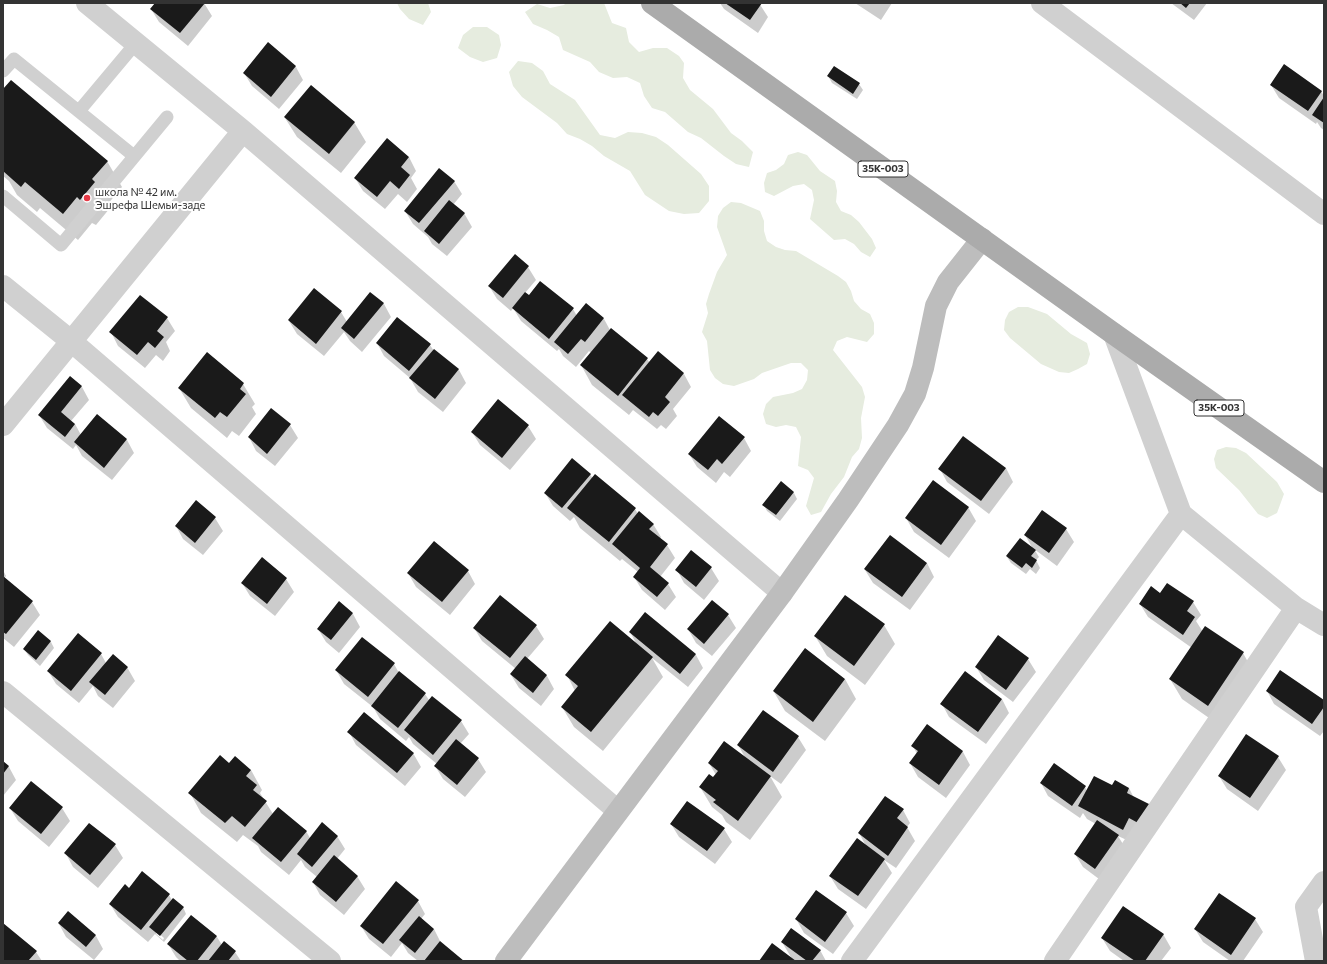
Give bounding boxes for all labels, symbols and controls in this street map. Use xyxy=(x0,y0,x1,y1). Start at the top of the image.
road number: 35К-003 xyxy=(858,161,908,177)
place label: школа № 42 им. Эшрефа Шемьи-заде xyxy=(95,185,205,211)
marker: школа № 42 им. Эшрефа Шемьи-заде xyxy=(82,193,92,203)
road number: 35К-003 xyxy=(1194,400,1244,416)

